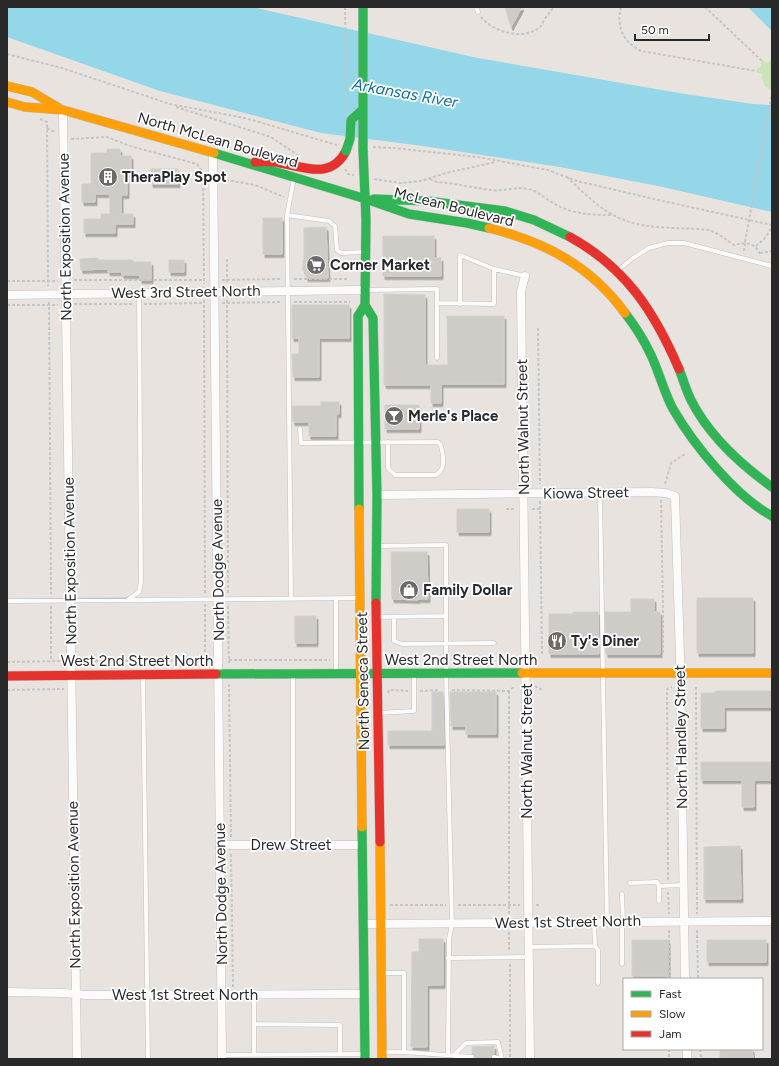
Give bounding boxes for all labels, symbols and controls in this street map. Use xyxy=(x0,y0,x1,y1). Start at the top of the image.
scale bar xyxy=(635,16,709,42)
text: 50 m xyxy=(641,23,669,37)
water label: Arkansas River xyxy=(350,74,460,112)
street label: North McLean Boulevard xyxy=(136,108,300,172)
street label: North Exposition Avenue xyxy=(55,153,75,321)
building icon: TheraPlay Spot xyxy=(97,166,119,188)
place label: TheraPlay Spot xyxy=(122,168,227,186)
street label: McLean Boulevard xyxy=(392,183,516,231)
supermarket icon: Corner Market xyxy=(305,254,327,276)
place label: Corner Market xyxy=(330,256,430,274)
street label: West 3rd Street North xyxy=(111,282,261,302)
street label: North Walnut Street xyxy=(513,359,533,495)
bar icon: Merle's Place xyxy=(383,405,405,427)
place label: Merle's Place xyxy=(408,407,499,425)
street label: North Exposition Avenue xyxy=(60,477,80,645)
street label: Kiowa Street xyxy=(543,483,630,503)
street label: North Dodge Avenue xyxy=(208,499,228,641)
shop icon: Family Dollar xyxy=(398,579,420,601)
place label: Family Dollar xyxy=(423,581,513,599)
street label: North Seneca Street xyxy=(353,611,373,750)
restaurant icon: Ty's Diner xyxy=(546,630,568,652)
place label: Ty's Diner xyxy=(571,632,639,650)
street label: West 2nd Street North xyxy=(385,651,537,669)
street label: West 2nd Street North xyxy=(61,652,213,670)
street label: North Handley Street xyxy=(671,664,691,809)
street label: North Walnut Street xyxy=(518,683,536,819)
street label: North Exposition Avenue xyxy=(64,801,84,969)
street label: North Dodge Avenue xyxy=(211,823,231,965)
street label: Drew Street xyxy=(251,836,332,854)
street label: West 1st Street North xyxy=(495,912,641,932)
legend xyxy=(623,978,763,1050)
street label: West 1st Street North xyxy=(112,986,258,1004)
text: Fast xyxy=(659,987,682,1001)
text: Slow xyxy=(659,1007,686,1021)
text: Jam xyxy=(659,1027,682,1041)

